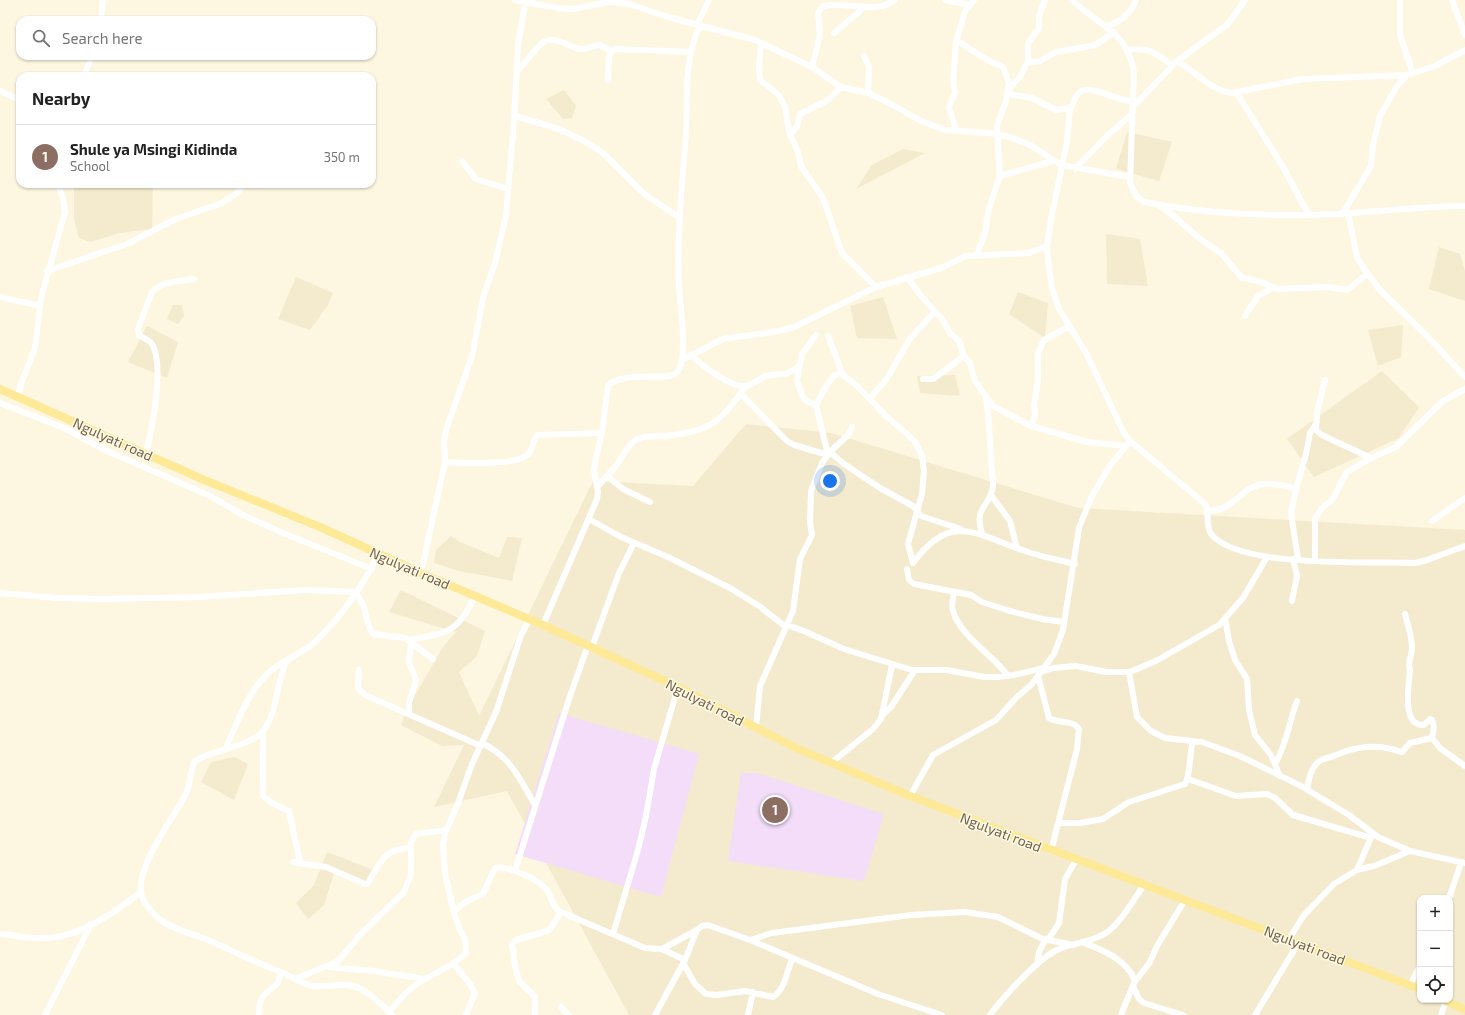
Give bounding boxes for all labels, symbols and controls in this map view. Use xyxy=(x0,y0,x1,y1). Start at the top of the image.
search box xyxy=(16,16,376,60)
icon: search xyxy=(30,27,52,49)
text: Search here xyxy=(62,29,143,47)
text: Nearby xyxy=(32,88,90,108)
text: Shule ya Msingi Kidinda xyxy=(70,140,237,158)
text: 1 xyxy=(42,149,48,165)
text: 350 m xyxy=(324,149,360,165)
text: School xyxy=(70,158,110,174)
street label: Ngulyati road xyxy=(70,414,156,464)
your location xyxy=(820,471,840,491)
street label: Ngulyati road xyxy=(367,543,453,593)
street label: Ngulyati road xyxy=(663,675,747,729)
pin: 1 xyxy=(762,795,788,825)
street label: Ngulyati road xyxy=(958,809,1044,855)
map controls xyxy=(1417,895,1453,1003)
button: + xyxy=(1417,895,1453,931)
street label: Ngulyati road xyxy=(1262,922,1348,968)
button: − xyxy=(1417,931,1453,967)
button: locate xyxy=(1417,967,1453,1003)

